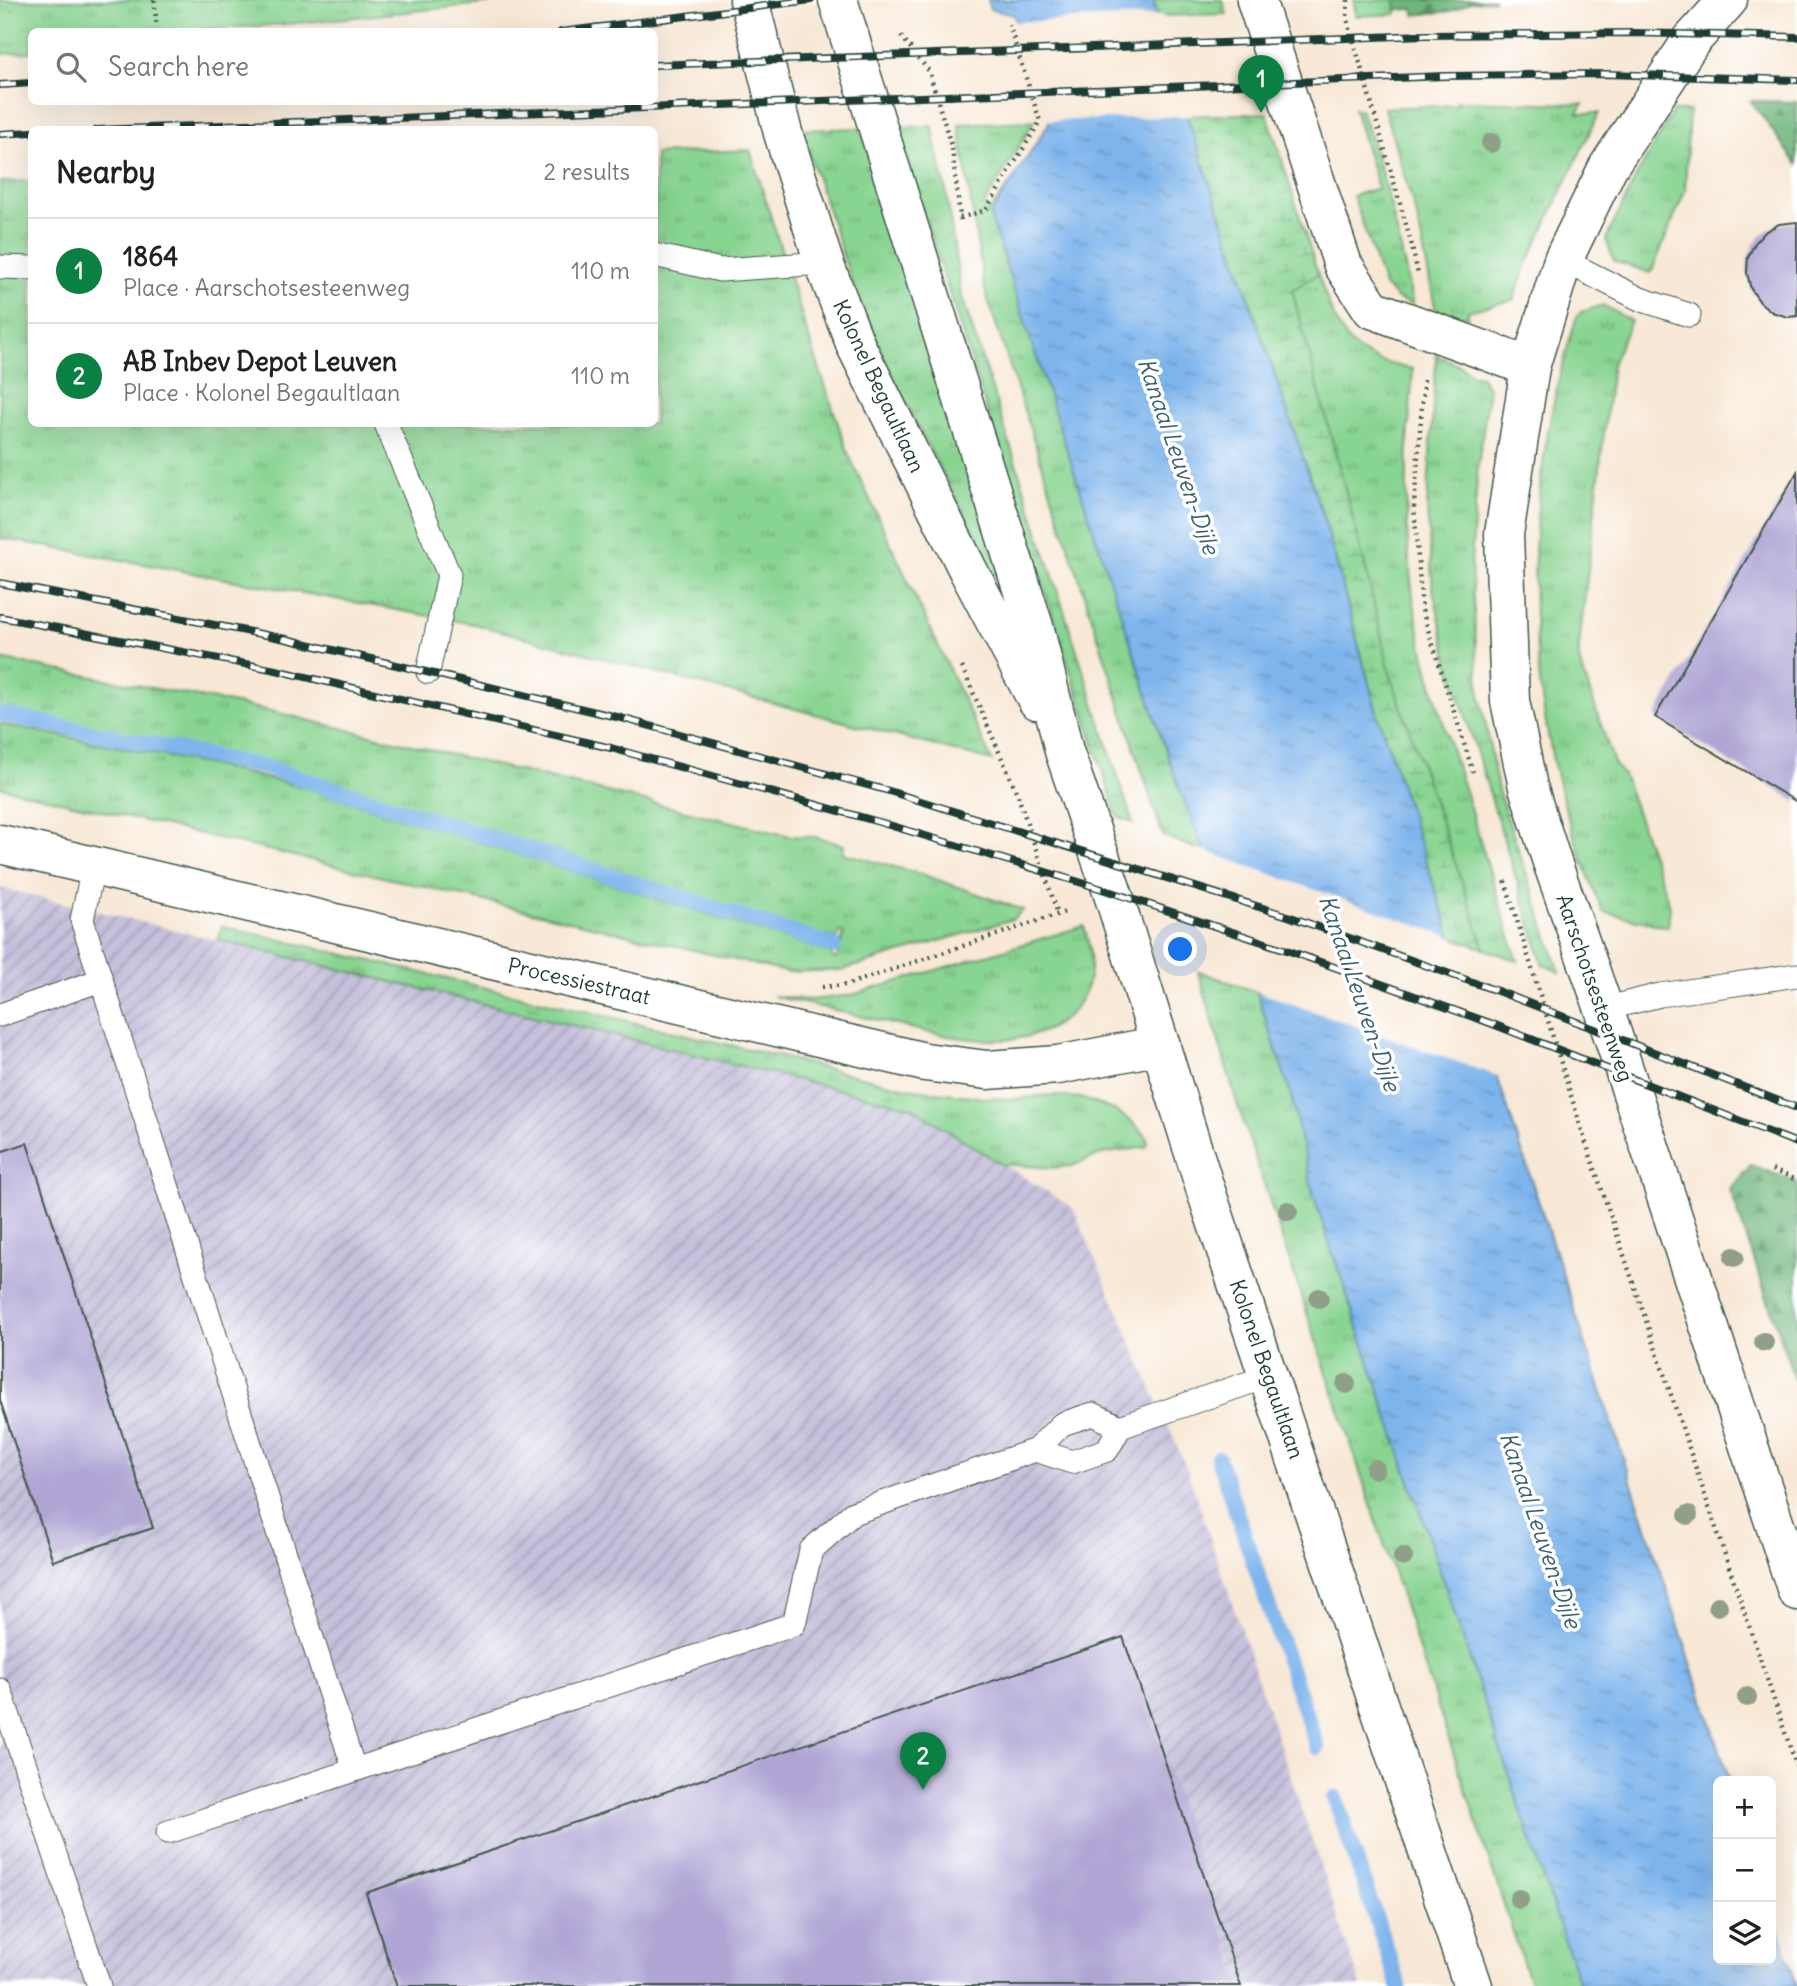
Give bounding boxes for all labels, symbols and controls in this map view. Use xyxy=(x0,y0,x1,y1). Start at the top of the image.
search box xyxy=(28,28,658,105)
icon: search xyxy=(52,48,90,86)
text: Search here xyxy=(108,50,249,83)
pin: 1 xyxy=(1238,55,1284,113)
text: Nearby xyxy=(56,153,156,191)
text: 2 results xyxy=(544,157,630,186)
text: 1864 xyxy=(123,240,178,273)
text: 1 xyxy=(74,256,84,285)
text: 110 m xyxy=(571,256,630,285)
text: Place · Aarschotsesteenweg xyxy=(123,273,410,302)
street label: Kolonel Begaultlaan xyxy=(827,295,931,477)
text: AB Inbev Depot Leuven xyxy=(123,345,397,378)
water label: Kanaal Leuven-Dijle xyxy=(1132,354,1227,559)
text: 2 xyxy=(73,361,85,390)
text: 110 m xyxy=(571,361,630,390)
text: Place · Kolonel Begaultlaan xyxy=(123,378,400,407)
water label: Kanaal Leuven-Dijle xyxy=(1313,891,1408,1096)
street label: Aarschotsesteenweg xyxy=(1550,891,1640,1085)
your location xyxy=(1163,932,1197,966)
street label: Processiestraat xyxy=(505,951,653,1011)
street label: Kolonel Begaultlaan xyxy=(1224,1276,1310,1462)
water label: Kanaal Leuven-Dijle xyxy=(1494,1428,1589,1633)
pin: 2 xyxy=(900,1732,946,1790)
map controls xyxy=(1713,1776,1776,1965)
button: + xyxy=(1713,1776,1776,1839)
button: − xyxy=(1713,1839,1776,1902)
button: layers xyxy=(1713,1902,1776,1965)

